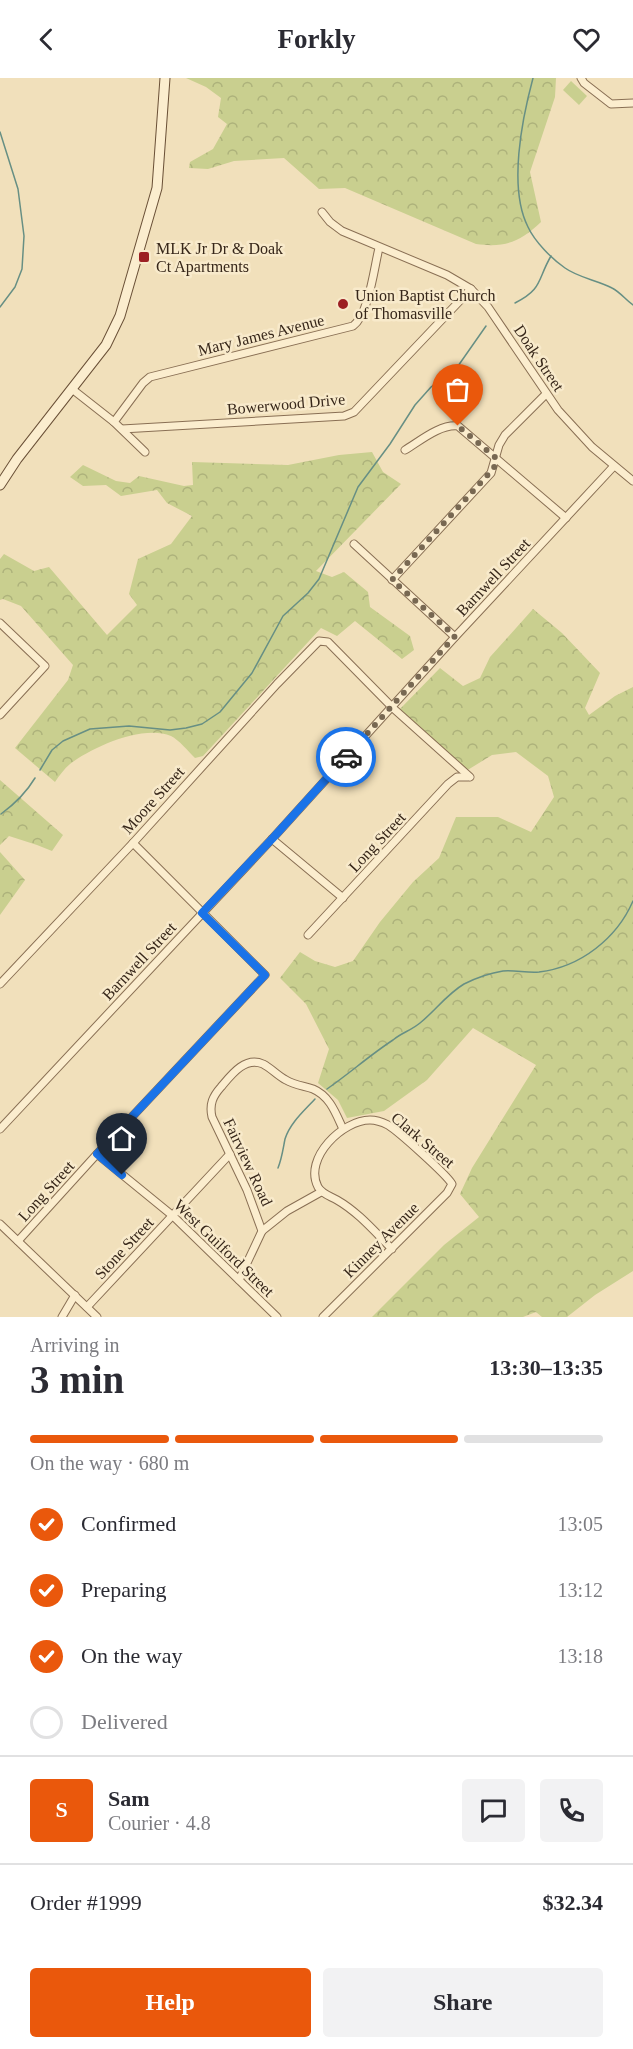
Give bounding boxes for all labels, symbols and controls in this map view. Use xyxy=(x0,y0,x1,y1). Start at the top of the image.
icon: back xyxy=(30,23,63,56)
icon: heart xyxy=(570,23,603,56)
text: Forkly xyxy=(278,24,356,54)
place label: MLK Jr Dr & Doak Ct Apartments xyxy=(156,240,283,276)
marker: MLK Jr Dr & Doak Ct Apartments xyxy=(137,250,151,264)
place label: Union Baptist Church of Thomasville xyxy=(355,287,495,322)
marker: Union Baptist Church of Thomasville xyxy=(336,297,350,311)
street label: Mary James Avenue xyxy=(196,311,326,360)
street label: Doak Street xyxy=(511,322,568,395)
pin xyxy=(432,364,483,426)
icon: bag xyxy=(441,373,474,406)
street label: Bowerwood Drive xyxy=(226,390,346,418)
street label: Barnwell Street xyxy=(453,534,534,619)
courier xyxy=(316,727,376,787)
icon: car xyxy=(330,741,363,774)
street label: Moore Street xyxy=(119,763,188,837)
street label: Long Street xyxy=(345,808,410,876)
street label: Barnwell Street xyxy=(99,918,180,1003)
street label: Clark Street xyxy=(388,1109,458,1172)
pin xyxy=(96,1113,147,1175)
street label: Fairview Road xyxy=(220,1116,276,1208)
icon: home xyxy=(105,1122,138,1155)
street label: Long Street xyxy=(15,1157,79,1225)
street label: West Guilford Street xyxy=(171,1196,278,1300)
street label: Kinney Avenue xyxy=(340,1199,423,1282)
street label: Stone Street xyxy=(91,1213,157,1282)
text: Arriving in xyxy=(30,1334,119,1356)
text: 13:30–13:35 xyxy=(489,1355,603,1380)
text: 3 min xyxy=(30,1358,124,1401)
text: On the way · 680 m xyxy=(30,1452,189,1474)
icon: check xyxy=(30,1508,63,1541)
text: Confirmed xyxy=(81,1511,176,1536)
text: 13:05 xyxy=(557,1513,603,1535)
icon: check xyxy=(30,1574,63,1607)
text: Preparing xyxy=(81,1577,167,1602)
text: 13:12 xyxy=(557,1579,603,1601)
icon: check xyxy=(30,1640,63,1673)
text: On the way xyxy=(81,1643,182,1668)
text: 13:18 xyxy=(557,1645,603,1667)
text: Delivered xyxy=(81,1709,168,1734)
button: chat xyxy=(462,1779,525,1842)
button: phone xyxy=(540,1779,603,1842)
text: Sam xyxy=(108,1786,150,1811)
text: S xyxy=(55,1797,68,1822)
text: Courier · 4.8 xyxy=(108,1812,211,1834)
text: Order #1999 xyxy=(30,1890,142,1915)
text: $32.34 xyxy=(543,1890,603,1915)
button: Help xyxy=(30,1968,311,2037)
button: Share xyxy=(323,1968,603,2037)

